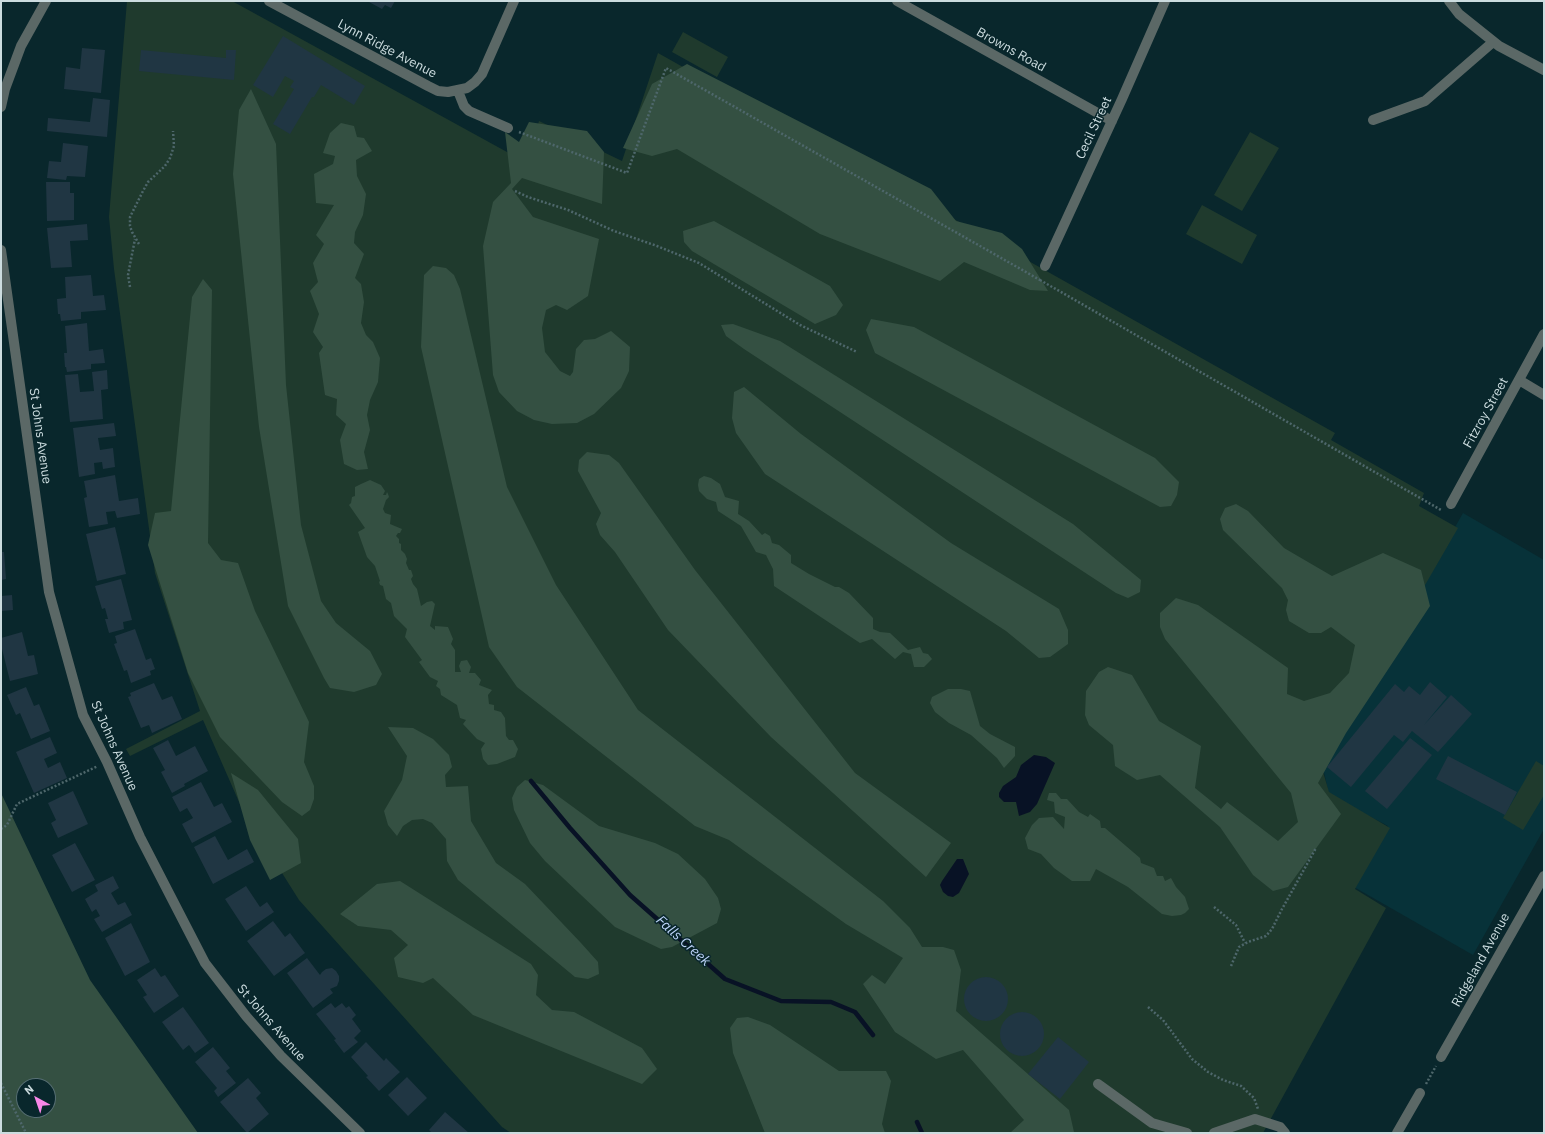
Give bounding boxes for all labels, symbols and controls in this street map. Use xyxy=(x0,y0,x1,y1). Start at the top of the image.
street label: Lynn Ridge Avenue xyxy=(335,16,439,82)
street label: Browns Road xyxy=(974,24,1048,76)
street label: Cecil Street xyxy=(1073,94,1115,162)
street label: Fitzroy Street xyxy=(1460,375,1512,451)
street label: St Johns Avenue xyxy=(26,387,54,485)
street label: St Johns Avenue xyxy=(87,699,141,793)
street label: Ridgeland Avenue xyxy=(1449,910,1513,1010)
water label: Falls Creek xyxy=(652,912,714,970)
street label: St Johns Avenue xyxy=(233,981,309,1065)
north arrow xyxy=(16,1078,56,1118)
text: N xyxy=(21,1082,36,1097)

